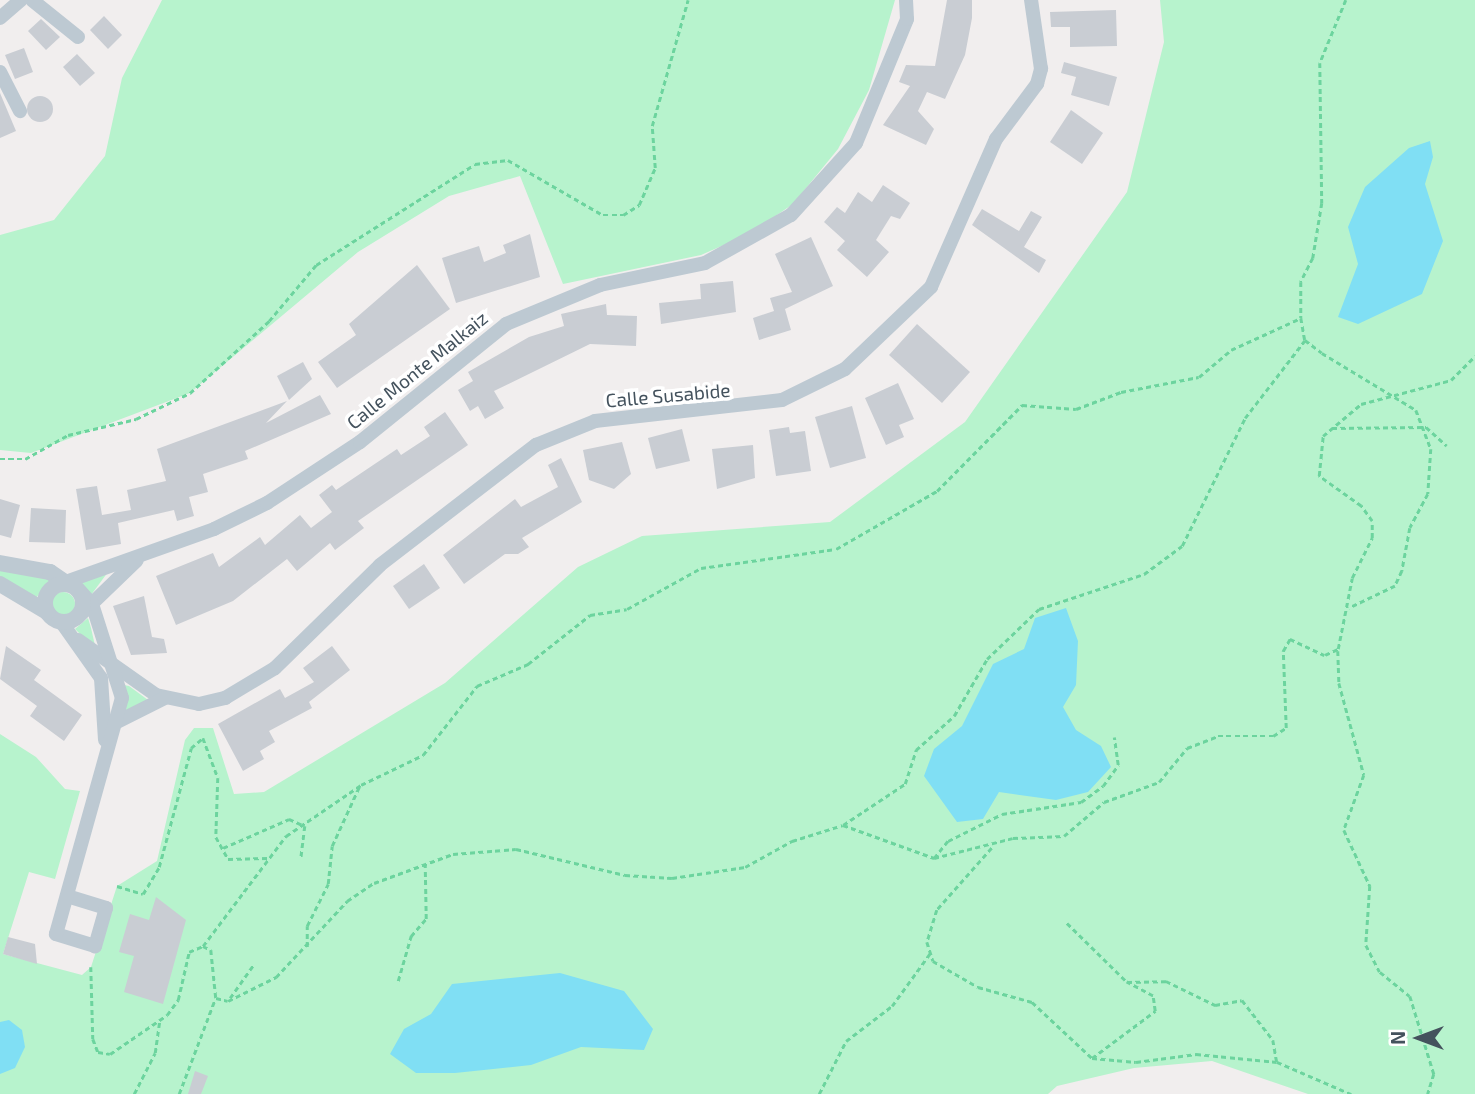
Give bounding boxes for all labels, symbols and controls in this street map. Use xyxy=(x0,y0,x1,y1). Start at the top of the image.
street label: Calle Monte Malkaiz xyxy=(342,306,492,434)
street label: Calle Susabide xyxy=(605,378,731,412)
north arrow xyxy=(1384,1003,1454,1073)
text: N xyxy=(1386,1031,1409,1045)

